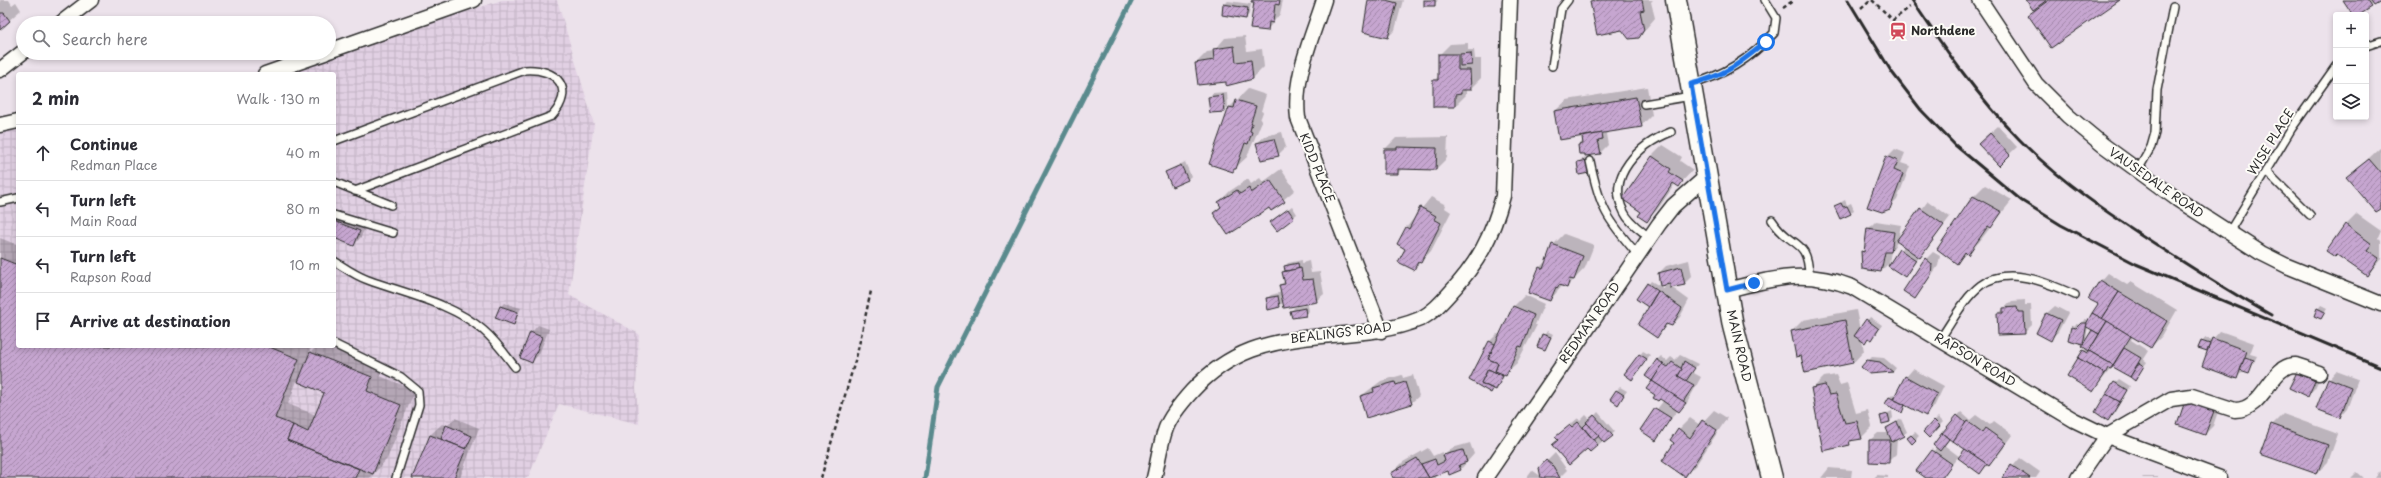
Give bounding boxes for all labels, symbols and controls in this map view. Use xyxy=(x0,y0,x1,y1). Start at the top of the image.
map controls xyxy=(2333,12,2369,120)
button: + xyxy=(2333,12,2369,48)
search box xyxy=(16,16,336,60)
station icon: Northdene xyxy=(1888,21,1908,41)
place label: Northdene xyxy=(1911,21,1976,39)
icon: search xyxy=(30,27,52,49)
text: Search here xyxy=(62,27,148,50)
route start xyxy=(1757,33,1775,51)
button: − xyxy=(2333,48,2369,84)
button: layers xyxy=(2333,84,2369,120)
text: 2 min xyxy=(32,85,79,111)
text: Walk · 130 m xyxy=(237,89,320,108)
street label: WISE PLACE xyxy=(2243,105,2298,178)
street label: KIDD PLACE xyxy=(1296,130,1340,205)
text: Continue xyxy=(70,132,138,155)
icon: ahead xyxy=(32,142,54,164)
text: 40 m xyxy=(286,143,320,162)
street label: VAUSEDALE ROAD xyxy=(2105,143,2208,222)
text: Redman Place xyxy=(70,155,157,174)
text: Turn left xyxy=(70,188,136,211)
icon: left xyxy=(32,198,54,220)
text: 80 m xyxy=(286,199,320,218)
text: Main Road xyxy=(70,211,137,230)
text: Turn left xyxy=(70,244,136,267)
icon: left xyxy=(32,254,54,276)
text: 10 m xyxy=(290,255,320,274)
text: Rapson Road xyxy=(70,267,152,286)
route end xyxy=(1745,274,1763,292)
street label: REDMAN ROAD xyxy=(1554,278,1624,367)
street label: MAIN ROAD xyxy=(1723,308,1757,384)
text: Arrive at destination xyxy=(70,309,231,332)
icon: arrive xyxy=(32,310,54,332)
street label: BEALINGS ROAD xyxy=(1289,317,1393,347)
street label: RAPSON ROAD xyxy=(1931,328,2020,391)

